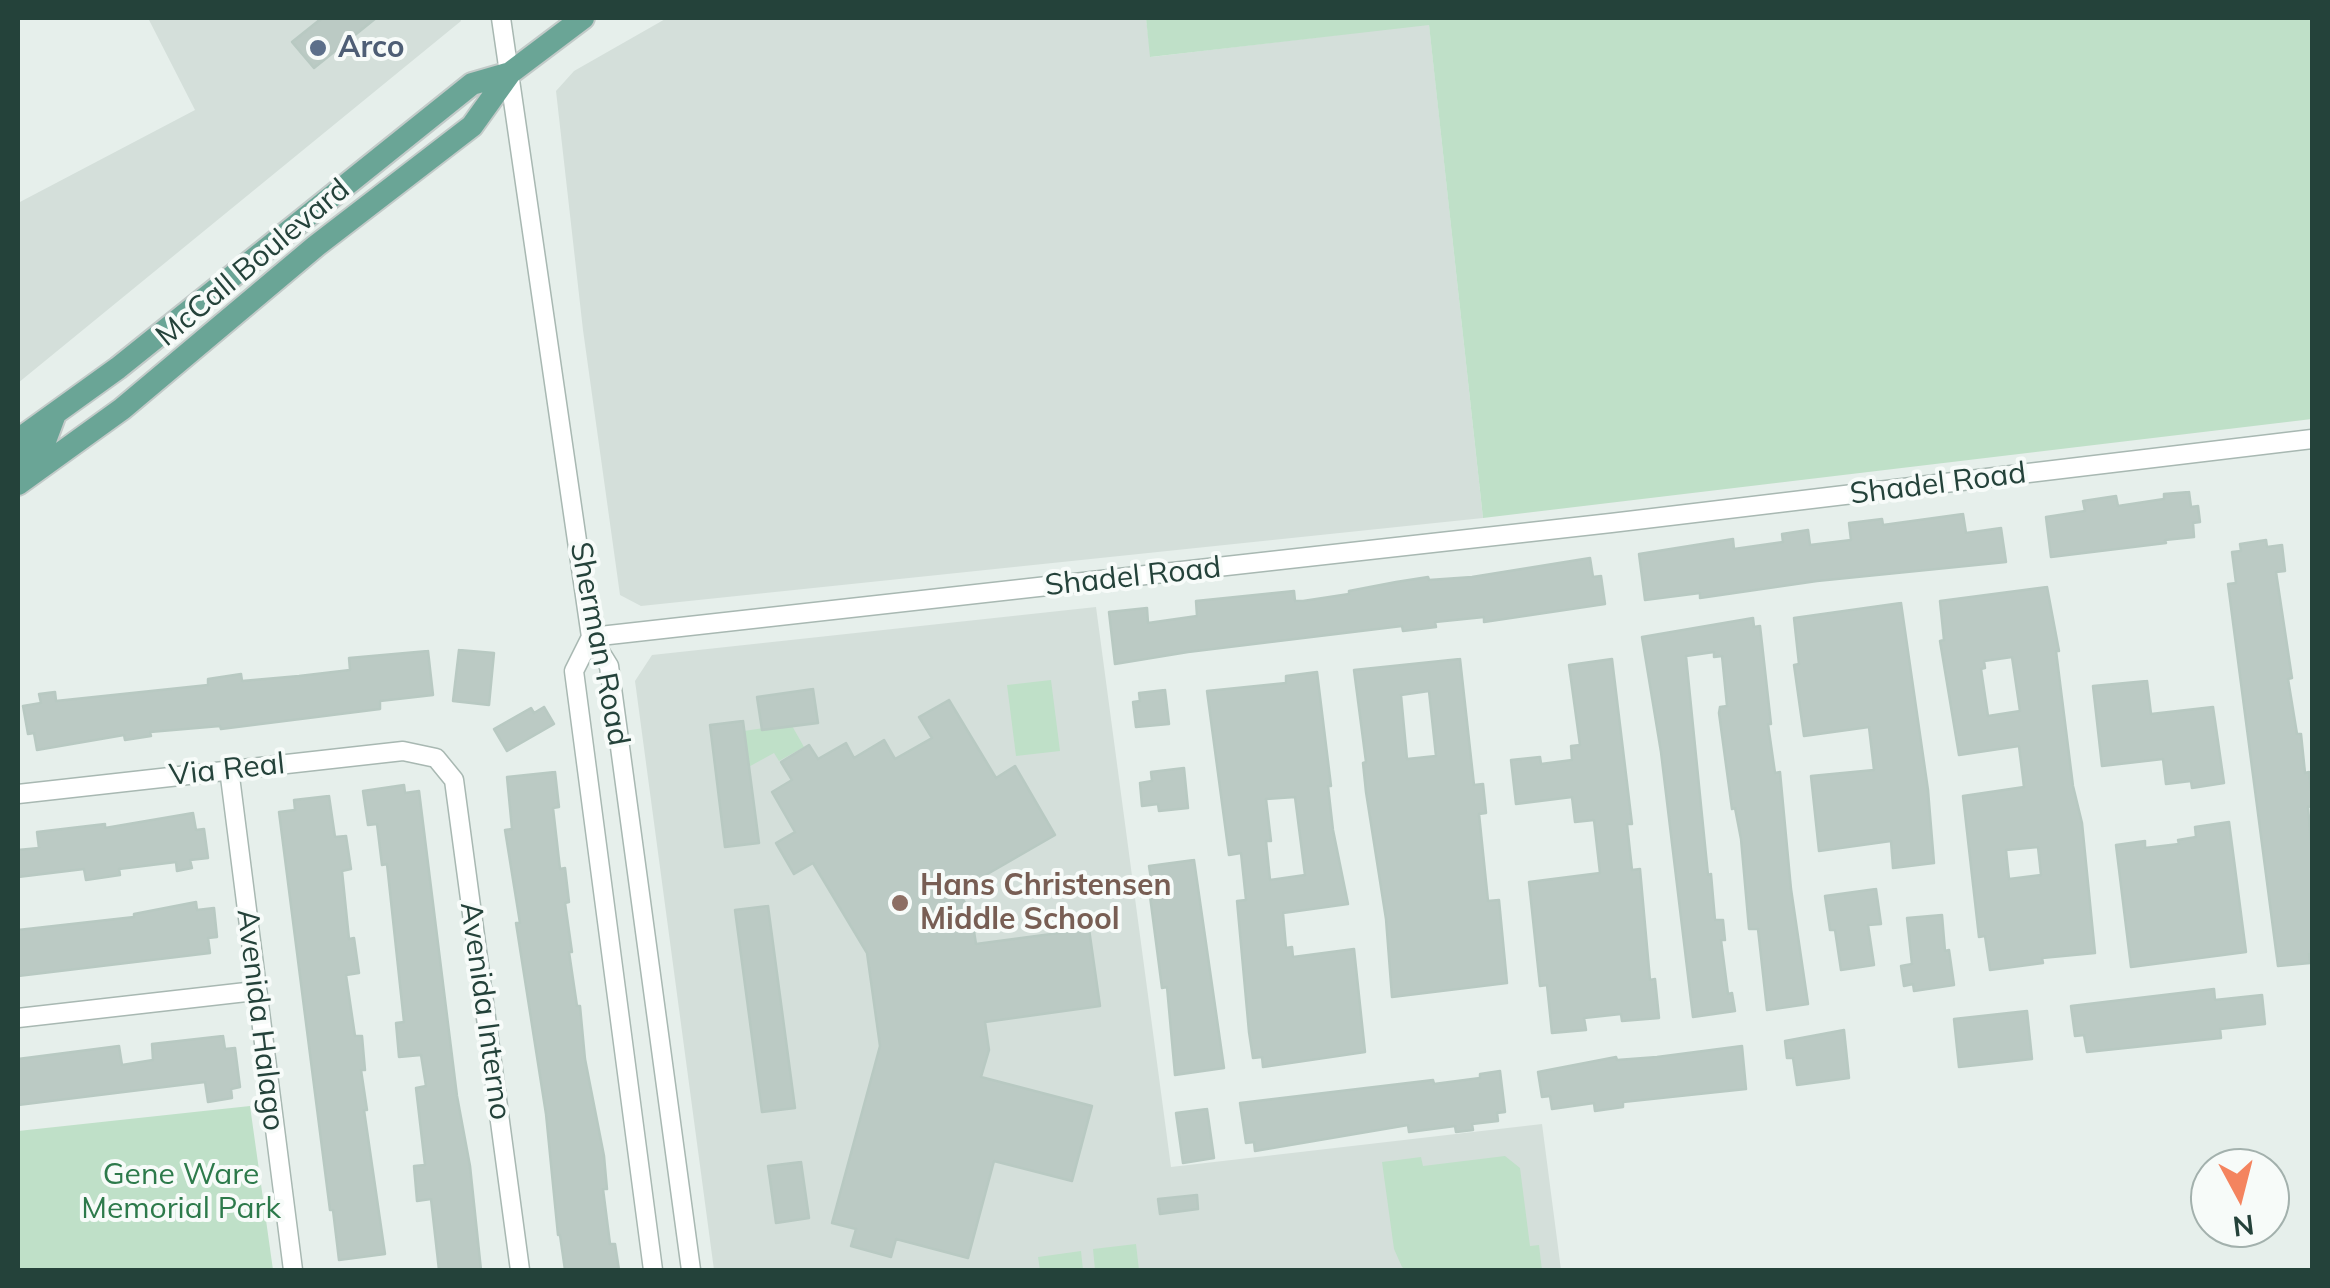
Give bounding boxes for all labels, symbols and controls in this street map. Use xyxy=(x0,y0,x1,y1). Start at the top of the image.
place label: Arco xyxy=(338,30,405,66)
marker: Arco xyxy=(307,37,329,59)
street label: McCall Boulevard xyxy=(149,172,357,354)
street label: Shadel Road xyxy=(1848,455,2028,513)
street label: Sherman Road xyxy=(562,539,636,749)
street label: Shadel Road xyxy=(1043,550,1223,604)
street label: Via Real xyxy=(168,746,286,794)
place label: Hans Christensen Middle School xyxy=(920,868,1172,938)
marker: Hans Christensen Middle School xyxy=(889,892,911,914)
street label: Avenida Interno xyxy=(452,900,518,1122)
street label: Avenida Halago xyxy=(229,907,291,1133)
north arrow xyxy=(2190,1148,2290,1248)
park label: Gene Ware Memorial Park xyxy=(81,1157,281,1228)
text: N xyxy=(2231,1208,2256,1245)

